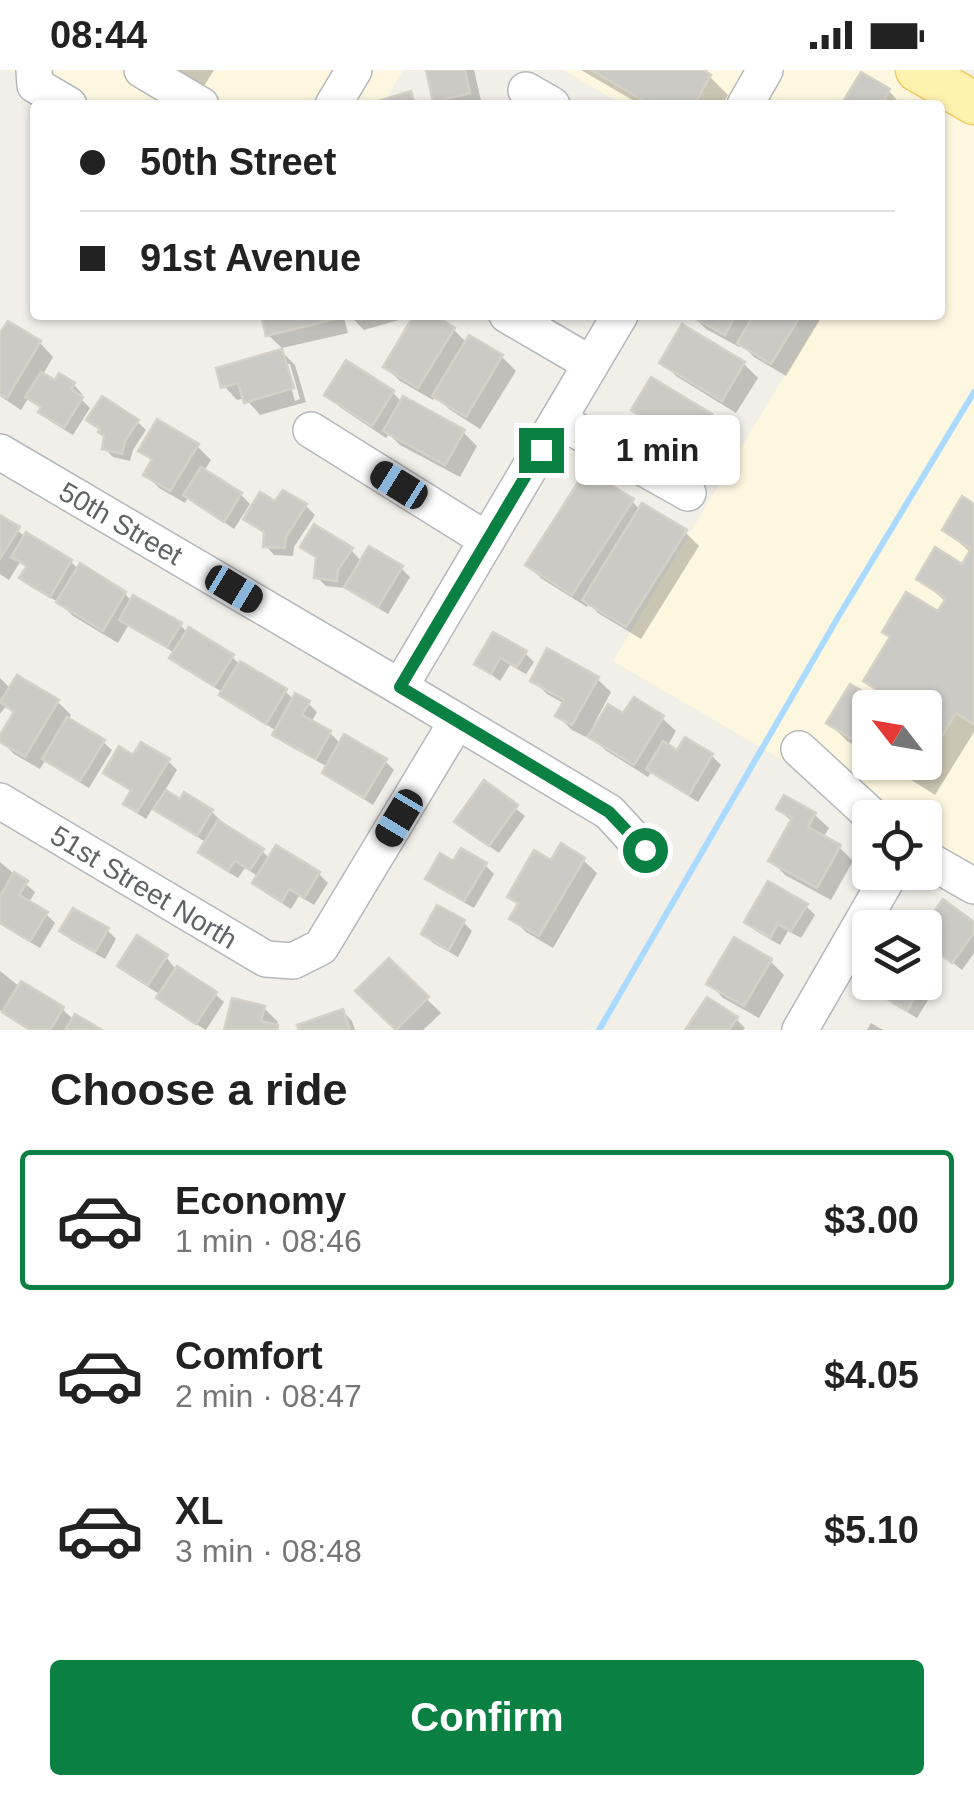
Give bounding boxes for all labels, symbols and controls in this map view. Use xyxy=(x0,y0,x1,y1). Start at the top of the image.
text: 08:44 xyxy=(50,14,147,56)
text: 50th Street xyxy=(140,141,336,183)
text: 91st Avenue xyxy=(140,237,361,279)
callout: 1 min xyxy=(576,415,741,485)
route end xyxy=(519,428,564,473)
text: 1 min xyxy=(616,432,699,468)
car xyxy=(366,456,432,514)
street label: 50th Street xyxy=(54,476,188,571)
car xyxy=(201,561,267,617)
north arrow xyxy=(852,690,942,780)
map controls xyxy=(852,690,942,1000)
car xyxy=(371,785,427,851)
button: locate xyxy=(852,800,942,890)
street label: 51st Street North xyxy=(45,820,242,955)
route start xyxy=(623,828,668,873)
button: layers xyxy=(852,910,942,1000)
text: Choose a ride xyxy=(50,1064,348,1115)
icon: car xyxy=(55,1175,145,1265)
text: Economy xyxy=(175,1180,346,1222)
text: $3.00 xyxy=(824,1199,919,1241)
text: 1 min · 08:46 xyxy=(175,1223,362,1259)
icon: car xyxy=(55,1330,145,1420)
text: Comfort xyxy=(175,1335,323,1377)
text: $4.05 xyxy=(824,1354,919,1396)
text: 2 min · 08:47 xyxy=(175,1378,362,1414)
icon: car xyxy=(55,1485,145,1575)
text: XL xyxy=(175,1490,224,1532)
text: $5.10 xyxy=(824,1509,919,1551)
text: 3 min · 08:48 xyxy=(175,1533,362,1569)
button: Confirm xyxy=(50,1660,924,1775)

